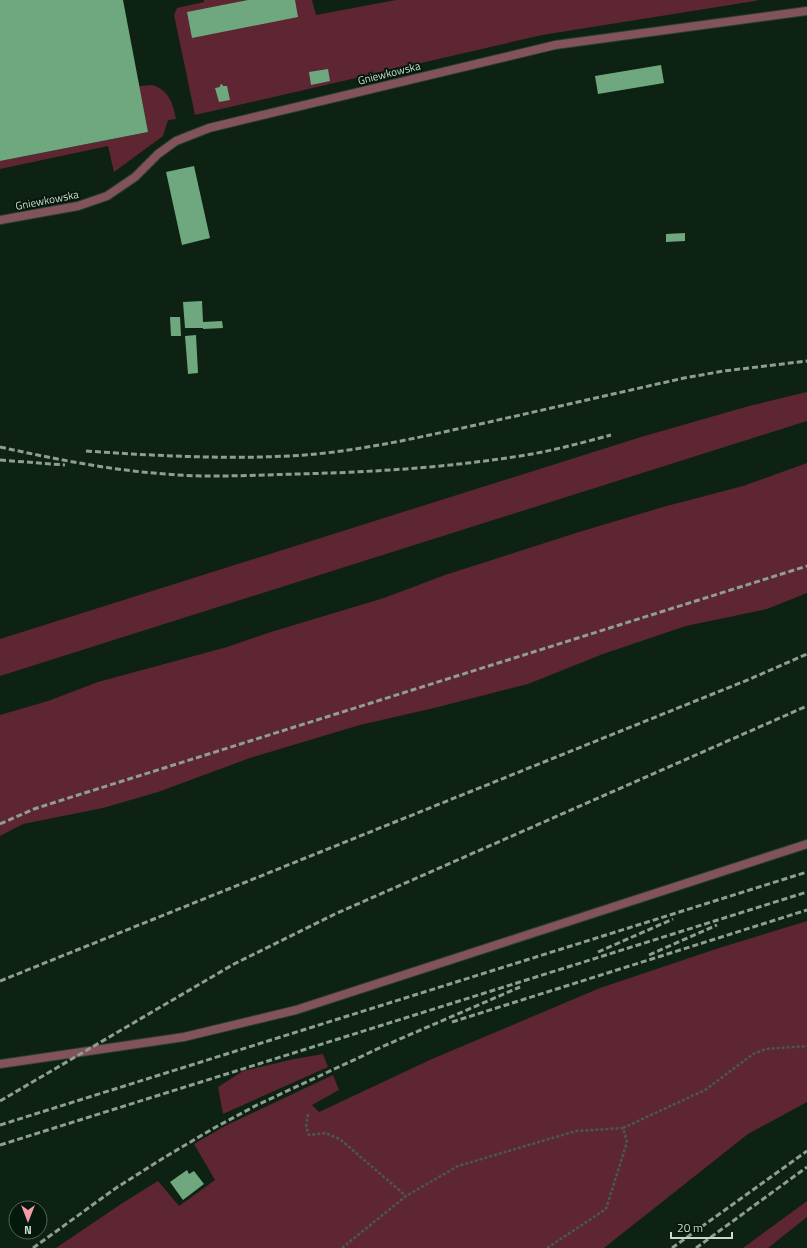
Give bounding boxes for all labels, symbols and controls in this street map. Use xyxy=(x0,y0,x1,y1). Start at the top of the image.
street label: Gniewkowska xyxy=(356,57,422,89)
street label: Gniewkowska xyxy=(14,186,80,214)
north arrow xyxy=(8,1200,48,1240)
scale bar xyxy=(671,1214,732,1240)
text: 20 m xyxy=(677,1218,703,1237)
text: N xyxy=(24,1222,32,1238)

